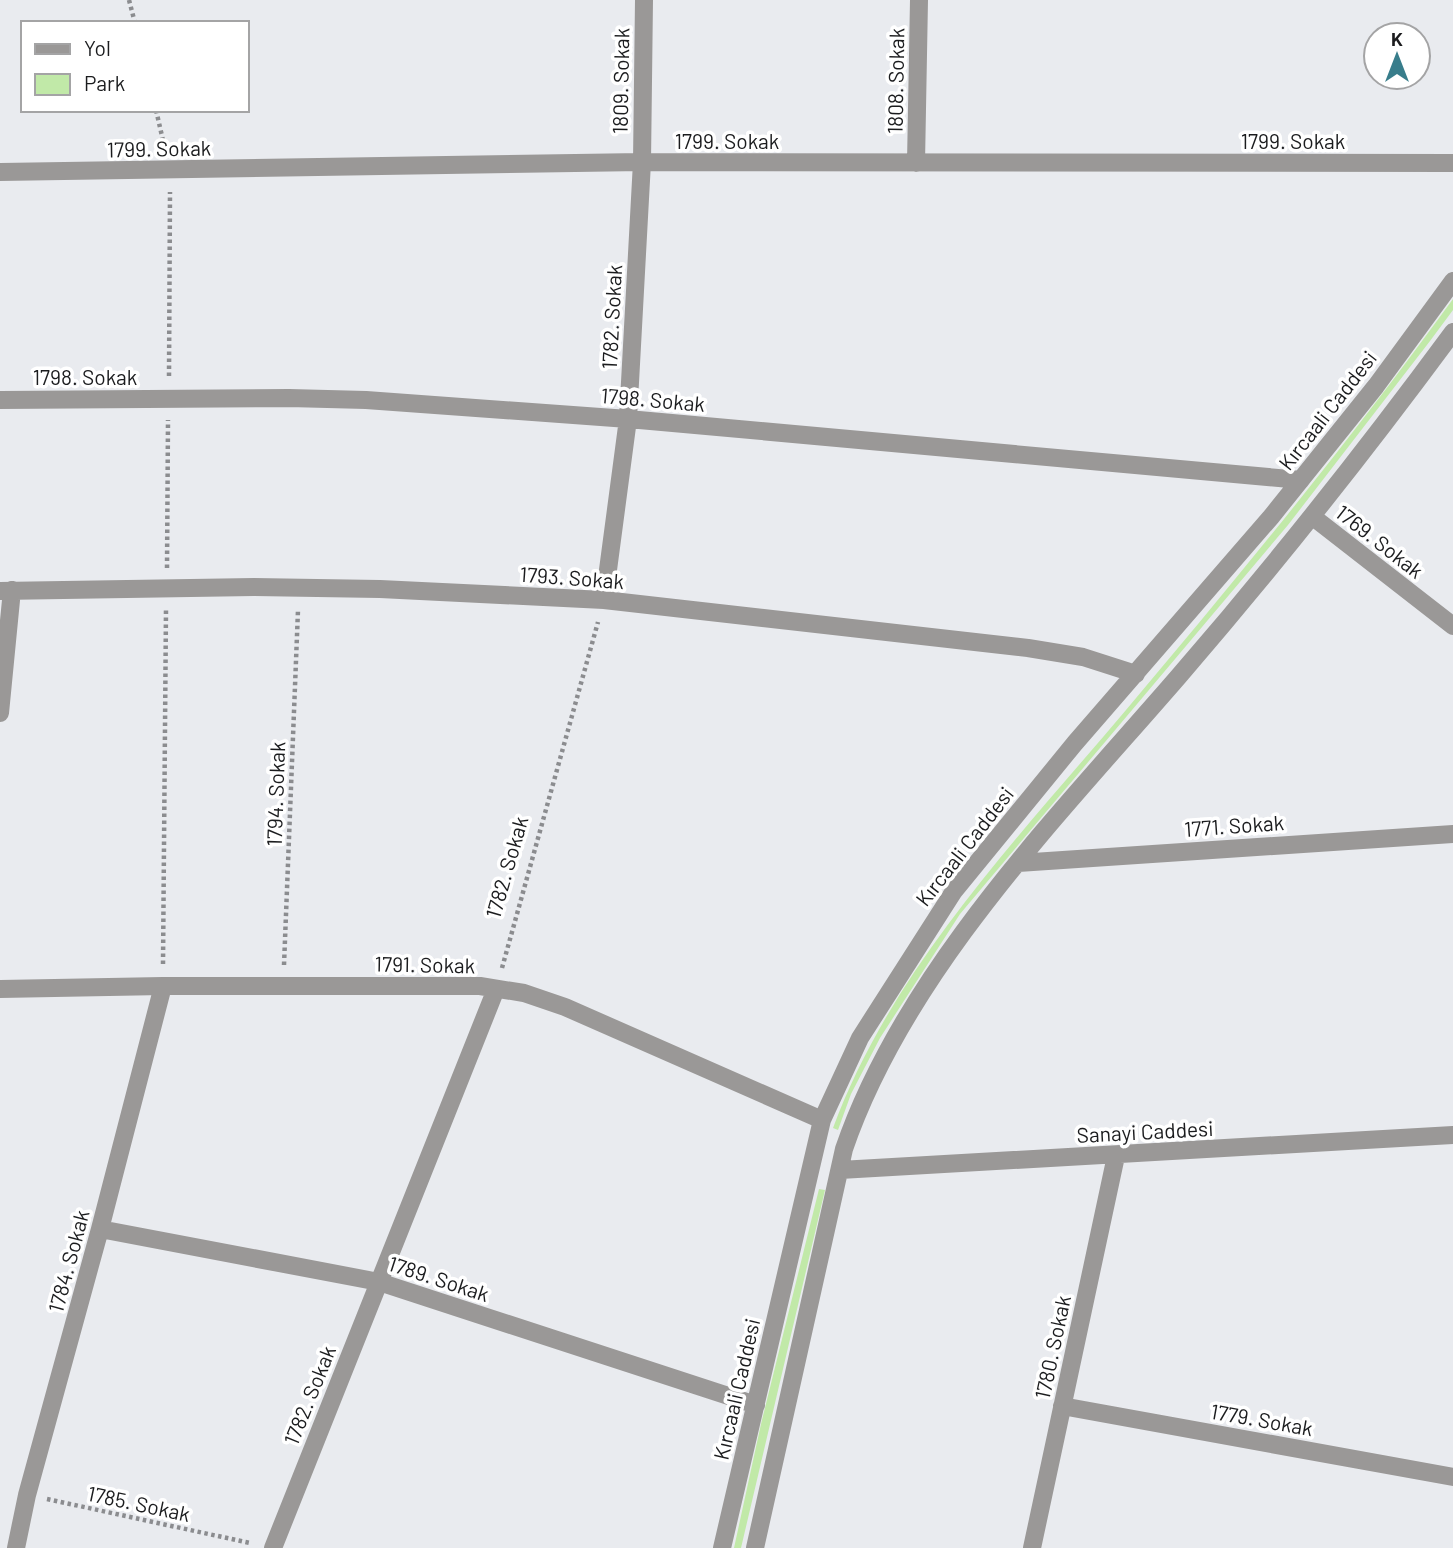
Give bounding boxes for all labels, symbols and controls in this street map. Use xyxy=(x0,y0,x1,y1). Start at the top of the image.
legend xyxy=(21,21,248,112)
north arrow xyxy=(1362,21,1432,91)
text: K xyxy=(1391,27,1403,50)
street label: 1809. Sokak xyxy=(607,28,633,134)
street label: 1808. Sokak xyxy=(882,28,908,134)
text: Yol xyxy=(84,35,111,60)
text: Park xyxy=(84,70,125,95)
street label: 1799. Sokak xyxy=(675,128,779,153)
street label: 1799. Sokak xyxy=(1241,128,1345,153)
street label: 1799. Sokak xyxy=(107,135,211,161)
street label: 1782. Sokak xyxy=(596,264,626,370)
street label: Kırcaali Caddesi xyxy=(1273,345,1381,475)
street label: 1798. Sokak xyxy=(33,364,137,389)
street label: 1798. Sokak xyxy=(600,382,706,416)
street label: 1769. Sokak xyxy=(1331,499,1429,583)
street label: 1793. Sokak xyxy=(519,561,625,593)
street label: 1794. Sokak xyxy=(261,741,289,847)
street label: Kırcaali Caddesi xyxy=(910,781,1018,911)
street label: 1771. Sokak xyxy=(1183,809,1285,841)
street label: 1782. Sokak xyxy=(480,813,532,921)
street label: 1791. Sokak xyxy=(375,951,475,977)
street label: Sanayi Caddesi xyxy=(1076,1115,1214,1147)
street label: 1784. Sokak xyxy=(42,1207,94,1315)
street label: 1789. Sokak xyxy=(385,1250,493,1306)
street label: 1780. Sokak xyxy=(1029,1293,1075,1401)
street label: Kırcaali Caddesi xyxy=(708,1316,764,1462)
street label: 1782. Sokak xyxy=(278,1342,340,1448)
street label: 1779. Sokak xyxy=(1209,1398,1315,1440)
street label: 1785. Sokak xyxy=(85,1480,193,1526)

